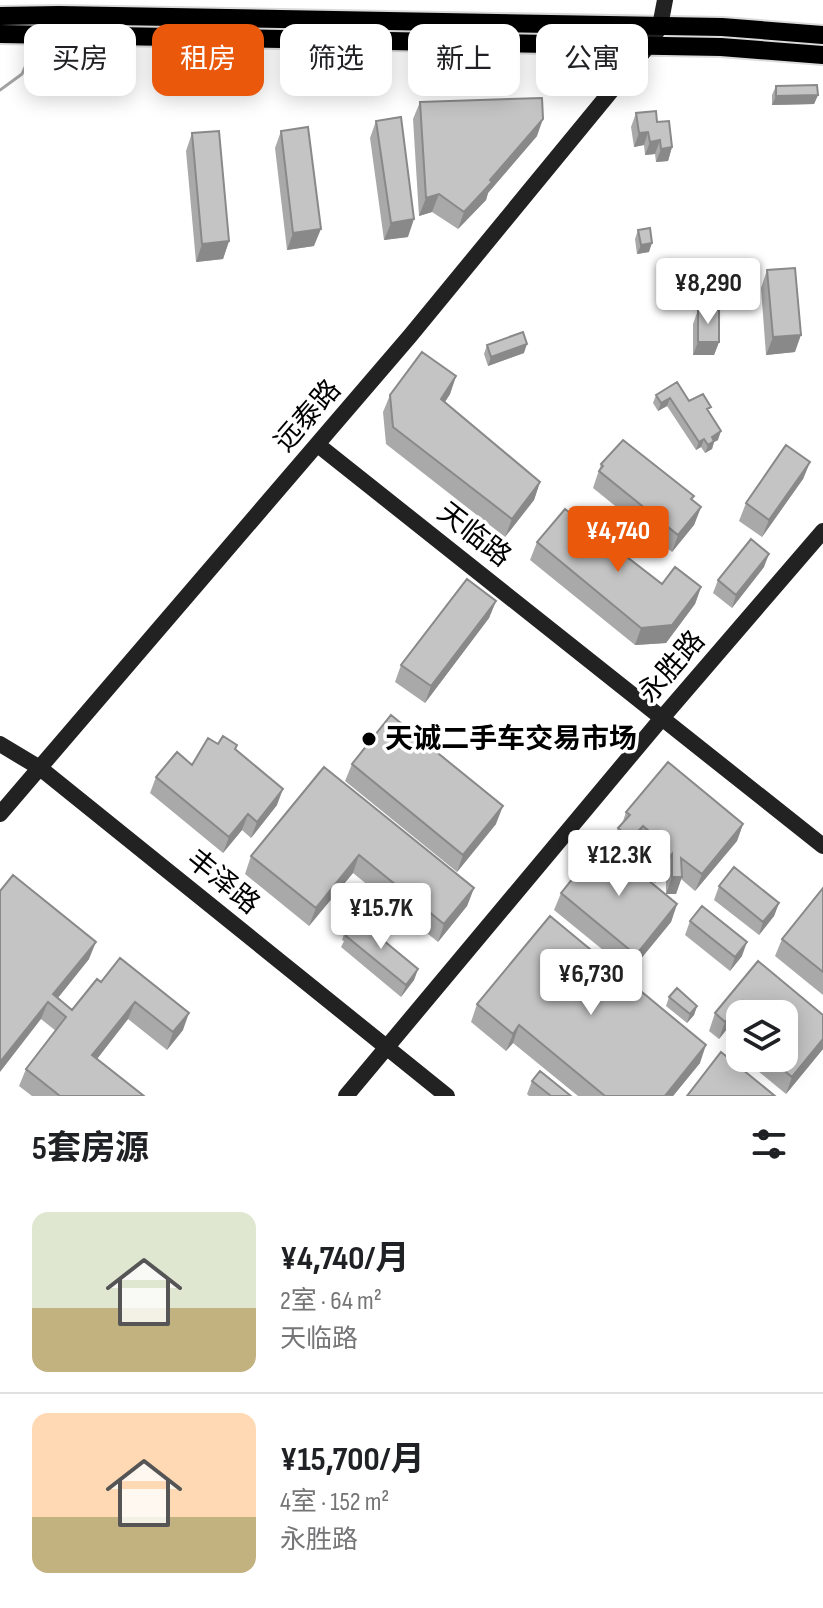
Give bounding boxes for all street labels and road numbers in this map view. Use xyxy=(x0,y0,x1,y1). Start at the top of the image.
street label: 远泰路 xyxy=(268,373,348,459)
street label: 天临路 xyxy=(431,496,517,574)
street label: 永胜路 xyxy=(632,624,712,710)
street label: 丰泽路 xyxy=(180,843,266,921)

